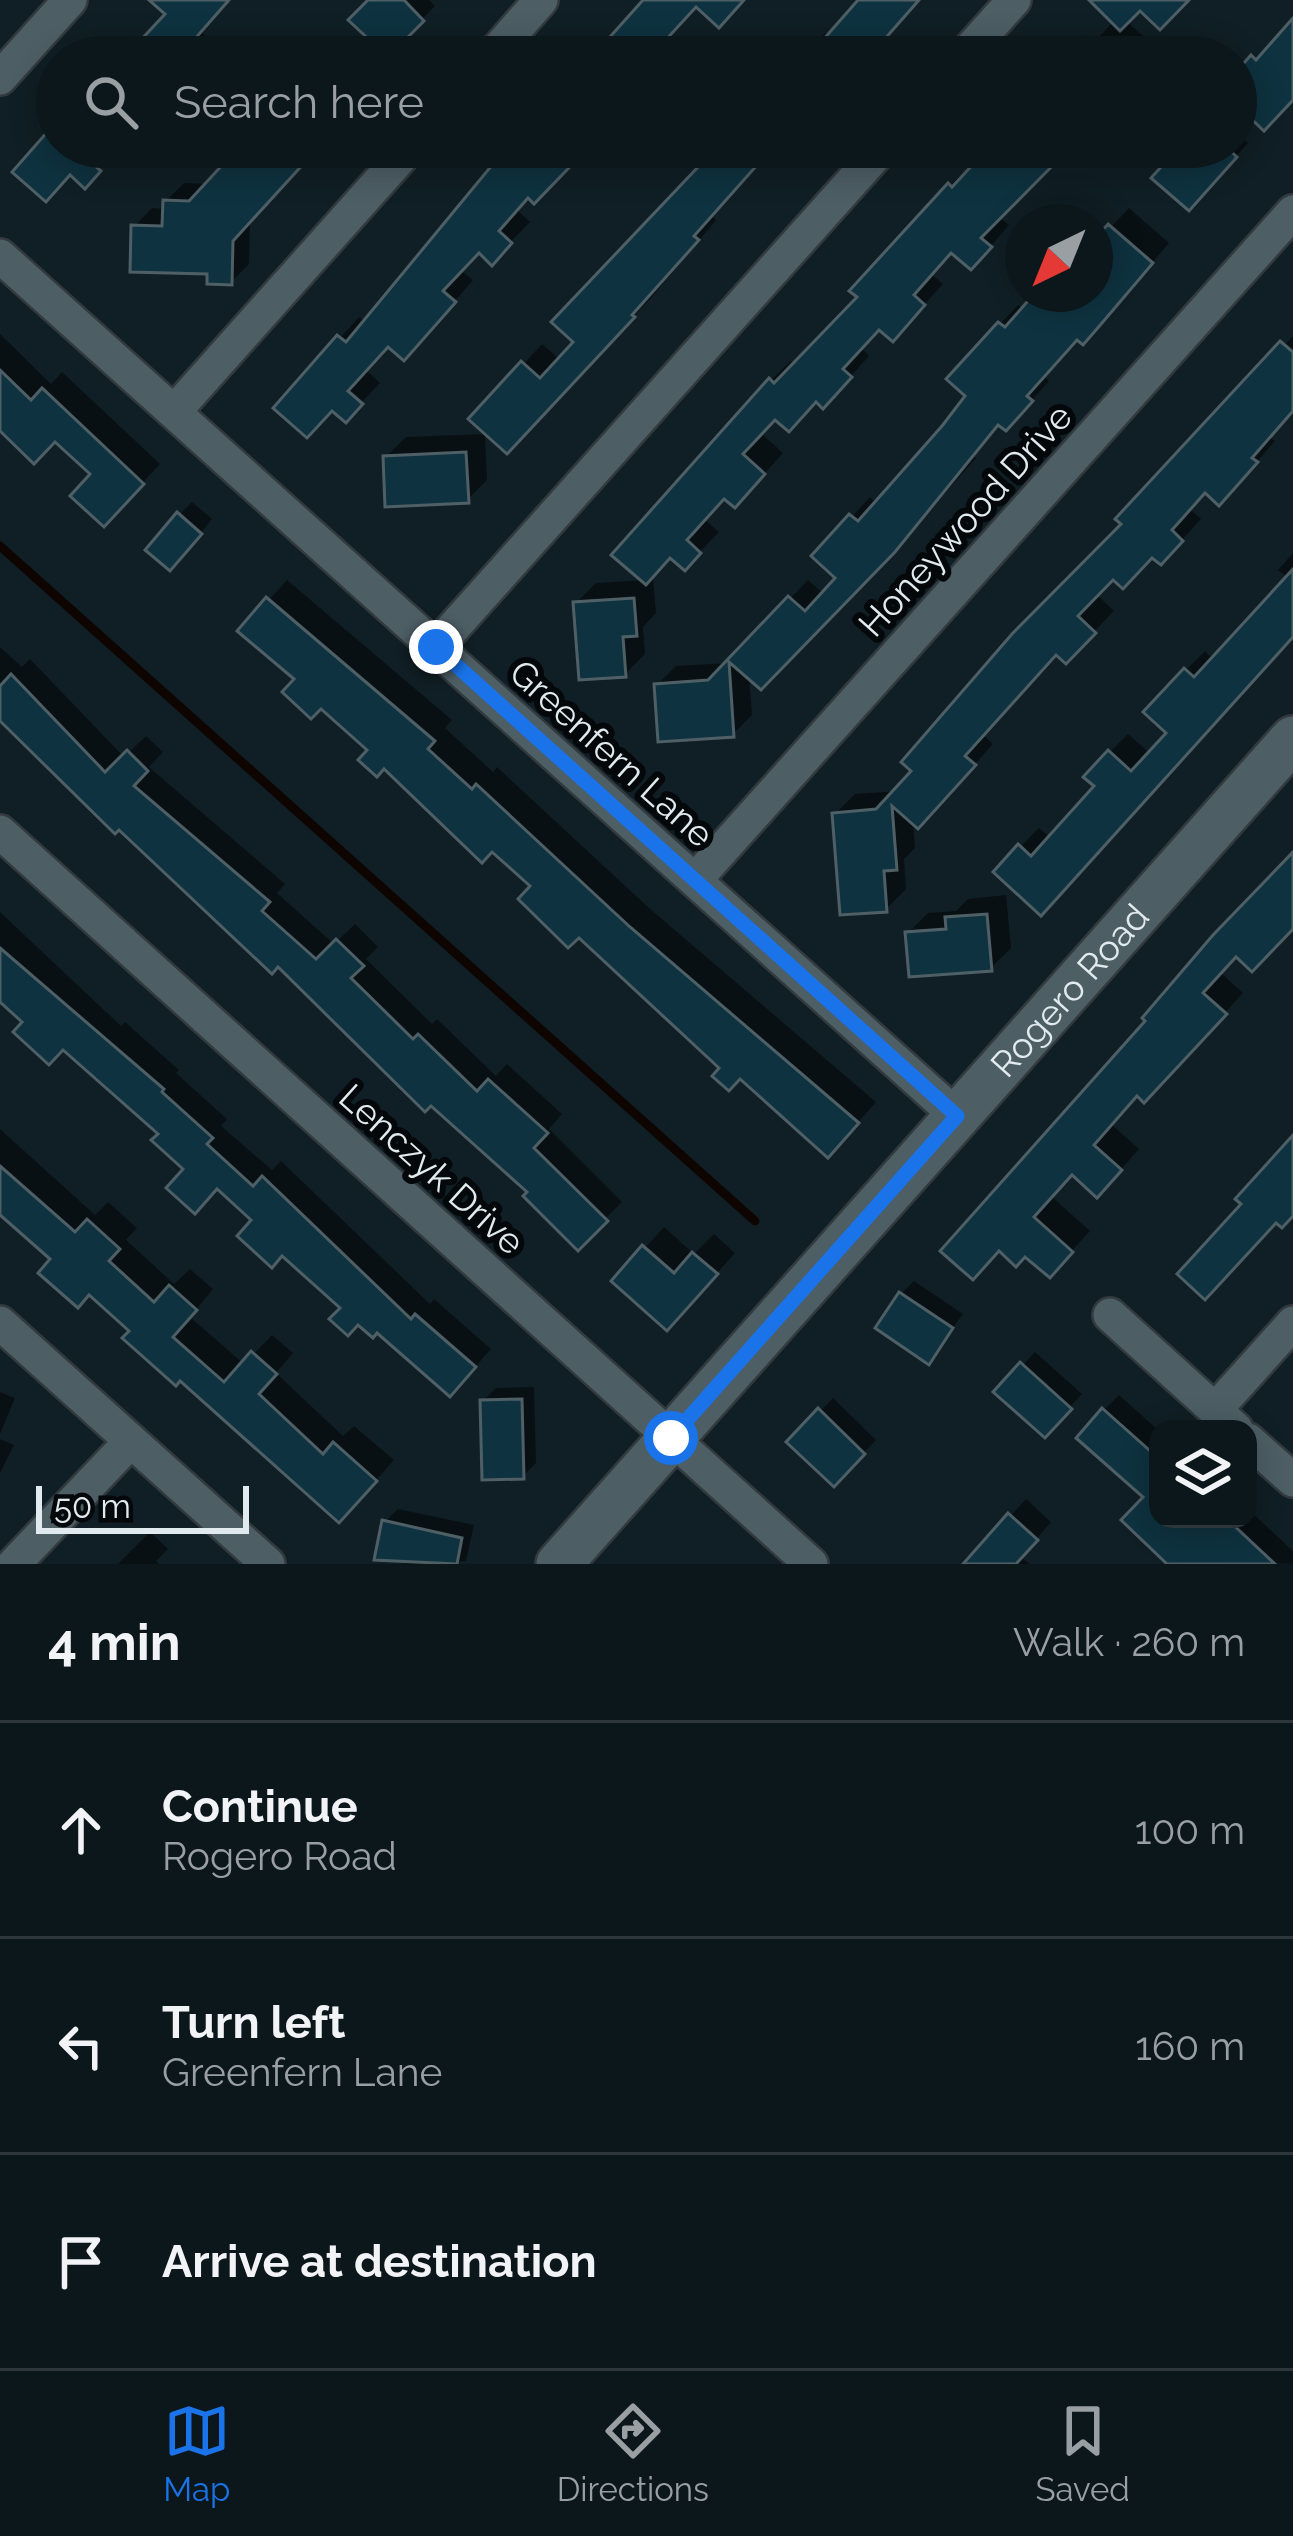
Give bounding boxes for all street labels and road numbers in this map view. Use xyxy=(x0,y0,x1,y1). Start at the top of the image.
street label: Honeywood Drive xyxy=(850,395,1080,645)
street label: Greenfern Lane xyxy=(502,651,722,855)
street label: Rogero Road xyxy=(982,895,1157,1085)
street label: Lenczyk Drive xyxy=(331,1075,533,1263)

